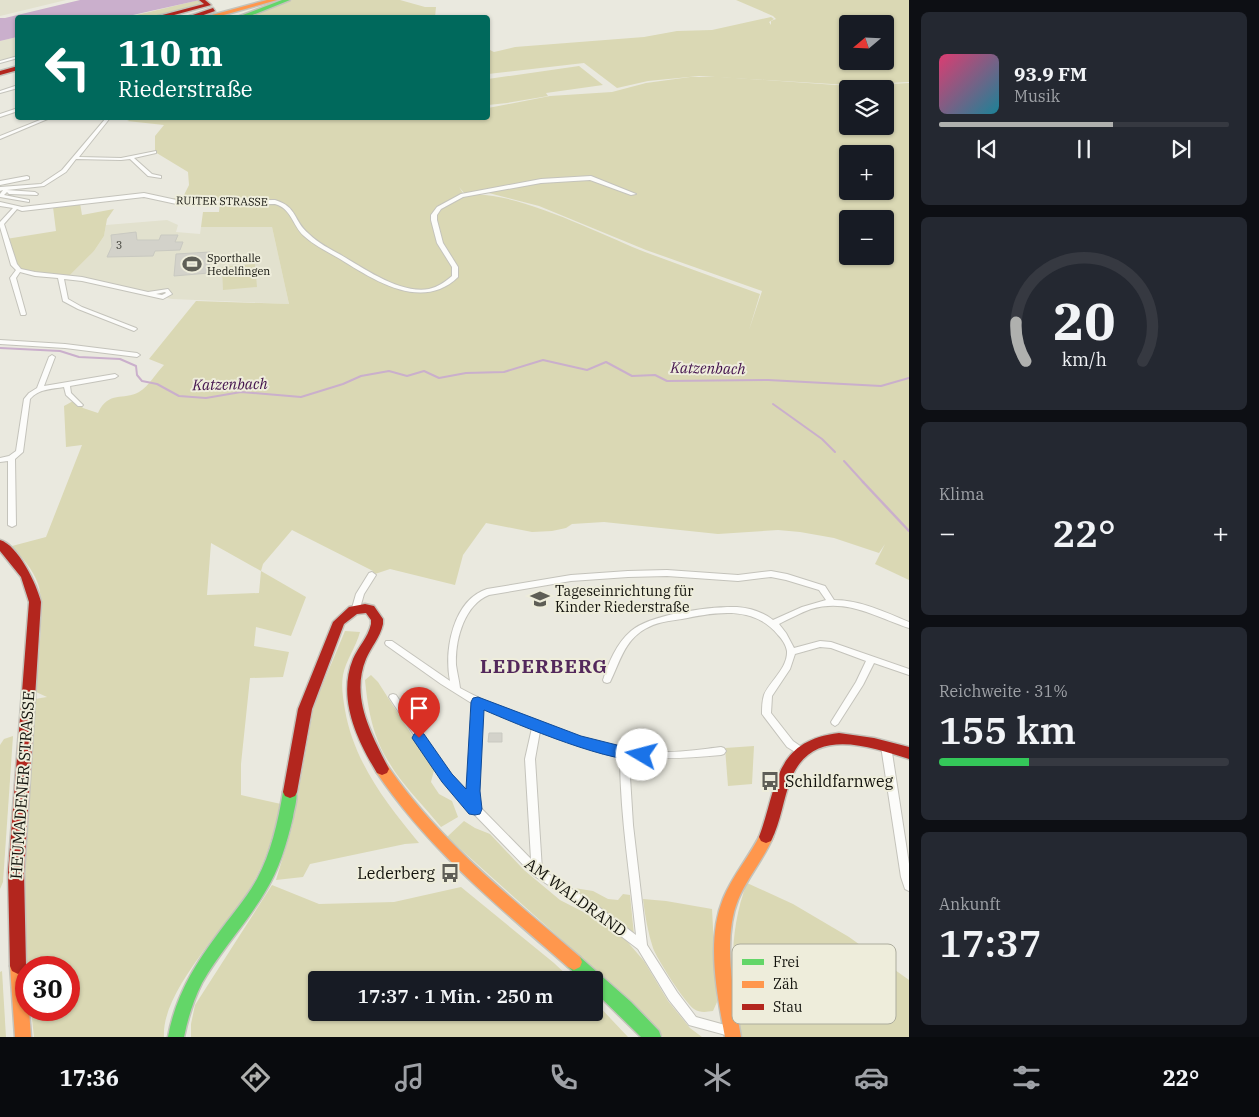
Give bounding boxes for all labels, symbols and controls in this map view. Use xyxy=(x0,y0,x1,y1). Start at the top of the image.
north arrow xyxy=(839,15,894,70)
map controls xyxy=(839,15,894,265)
text: 110 m xyxy=(118,30,223,76)
icon: left xyxy=(35,35,100,100)
text: 93.9 FM xyxy=(1014,62,1087,86)
text: Riederstraße xyxy=(118,74,253,103)
button: layers xyxy=(839,80,894,135)
text: Musik xyxy=(1014,86,1060,106)
icon: previous xyxy=(973,135,1001,163)
icon: pause xyxy=(1070,135,1098,163)
icon: next xyxy=(1167,135,1195,163)
button: + xyxy=(839,145,894,200)
street label: RUITER STRASSE xyxy=(176,193,268,209)
button: − xyxy=(839,210,894,265)
house number: 3 xyxy=(116,238,122,252)
place label: Sporthalle Hedelfingen xyxy=(207,251,270,278)
sports icon: Sporthalle Hedelfingen xyxy=(181,253,203,275)
text: 20 xyxy=(1053,287,1115,354)
text: km/h xyxy=(1061,348,1107,371)
water label: Katzenbach xyxy=(669,358,747,378)
water label: Katzenbach xyxy=(191,374,269,394)
text: Klima xyxy=(939,484,984,504)
text: 22° xyxy=(1052,508,1116,557)
text: − xyxy=(939,514,956,551)
text: + xyxy=(1212,514,1229,551)
place label: Tageseinrichtung für Kinder Riederstraße xyxy=(555,582,694,616)
school or university icon: Tageseinrichtung für Kinder Riederstraße xyxy=(529,588,551,610)
district label: LEDERBERG xyxy=(480,654,608,678)
text: Reichweite · 31% xyxy=(939,681,1068,701)
pin xyxy=(398,687,440,738)
street label: HEUMADENER STRASSE xyxy=(5,690,39,880)
icon: arrive xyxy=(405,694,433,722)
text: 155 km xyxy=(939,705,1076,754)
position arrow xyxy=(615,728,667,780)
bus stop icon: Schildfarnweg xyxy=(759,770,781,792)
place label: Schildfarnweg xyxy=(785,771,893,791)
street label: AM WALDRAND xyxy=(521,853,631,941)
bus stop icon: Lederberg xyxy=(439,862,461,884)
place label: Lederberg xyxy=(357,863,435,883)
text: Ankunft xyxy=(939,894,1001,914)
text: 17:37 xyxy=(939,918,1042,967)
legend xyxy=(732,944,896,1024)
text: Frei xyxy=(773,953,800,971)
speed limit sign: 30 xyxy=(15,956,80,1021)
text: Zäh xyxy=(773,975,799,993)
text: 17:37 · 1 Min. · 250 m xyxy=(358,984,553,1008)
text: Stau xyxy=(773,998,803,1016)
icon: directions xyxy=(238,1060,273,1095)
icon: music xyxy=(392,1060,427,1095)
icon: phone xyxy=(546,1060,581,1095)
icon: climate xyxy=(700,1060,735,1095)
icon: car xyxy=(854,1060,889,1095)
icon: filters xyxy=(1009,1060,1044,1095)
text: 17:36 xyxy=(60,1063,119,1092)
text: 22° xyxy=(1163,1063,1199,1092)

